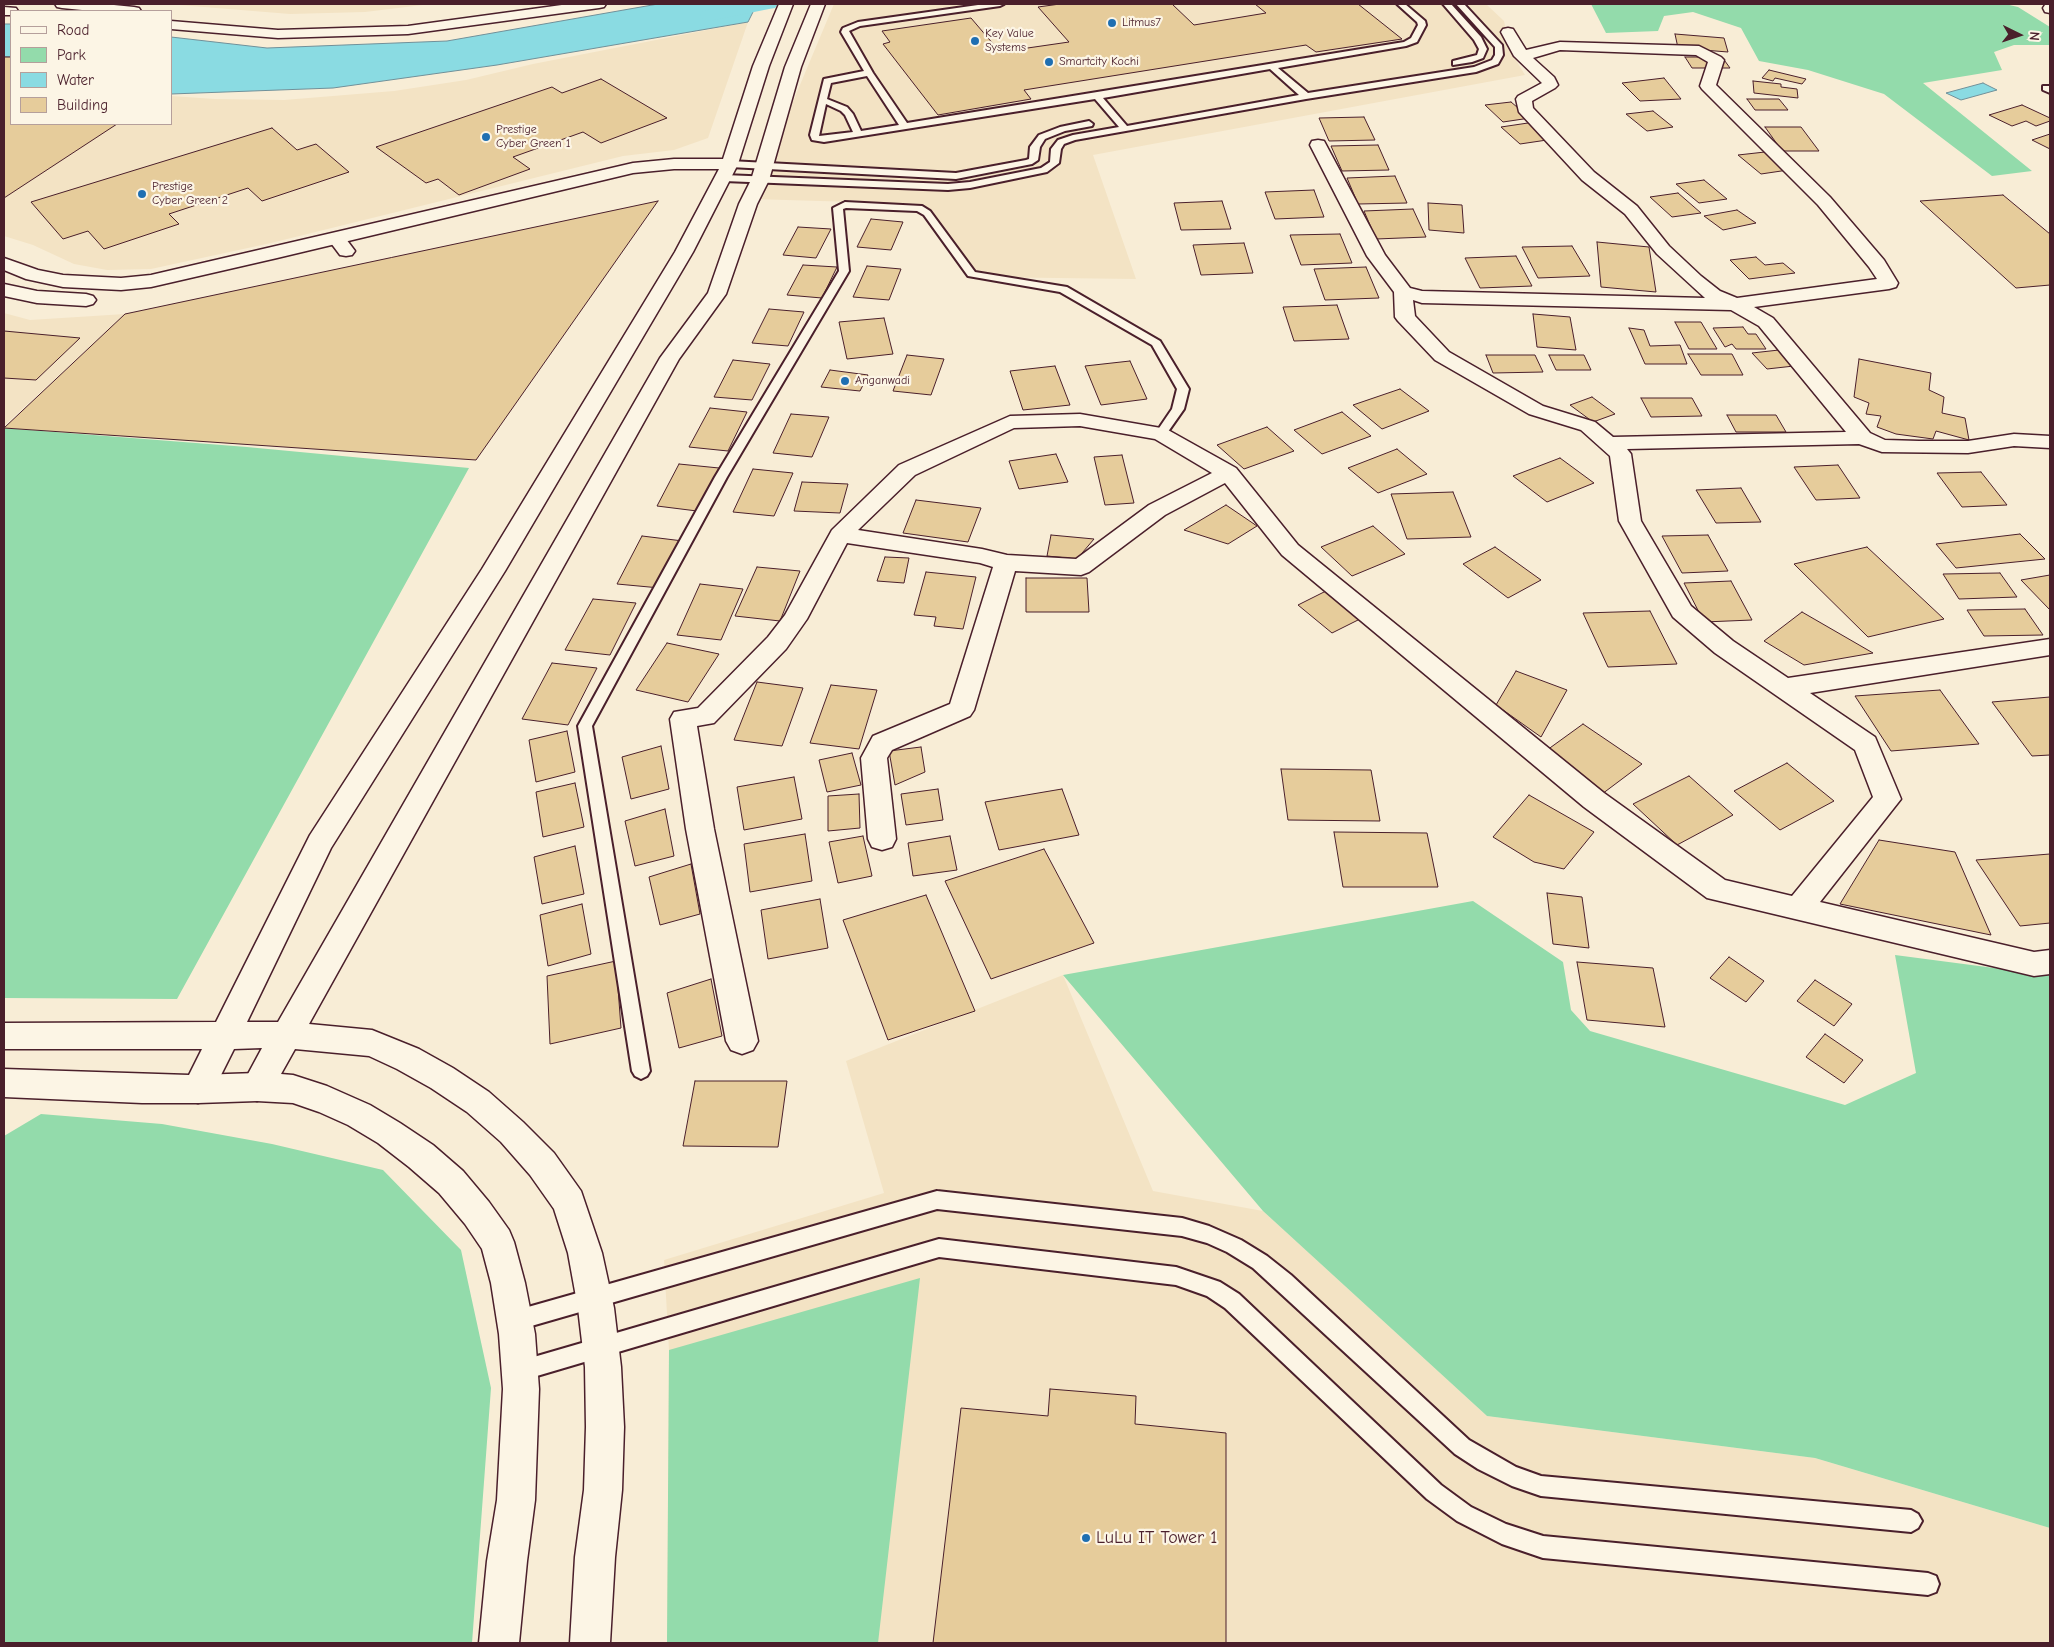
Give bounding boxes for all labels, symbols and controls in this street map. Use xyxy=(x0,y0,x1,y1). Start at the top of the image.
legend xyxy=(10,10,172,125)
north arrow xyxy=(1994,10,2044,60)
place label: Litmus7 xyxy=(1122,16,1161,30)
marker: Litmus7 xyxy=(1106,17,1118,29)
text: Road xyxy=(57,21,89,39)
place label: Key Value Systems xyxy=(985,27,1034,55)
text: N xyxy=(2026,31,2043,41)
marker: Key Value Systems xyxy=(969,35,981,47)
text: Park xyxy=(57,46,86,64)
place label: Smartcity Kochi xyxy=(1059,55,1139,69)
marker: Smartcity Kochi xyxy=(1043,56,1055,68)
text: Water xyxy=(57,71,94,89)
text: Building xyxy=(57,96,108,114)
place label: Prestige Cyber Green 1 xyxy=(496,123,570,151)
marker: Prestige Cyber Green 1 xyxy=(480,131,492,143)
place label: Prestige Cyber Green 2 xyxy=(152,180,228,208)
marker: Prestige Cyber Green 2 xyxy=(136,188,148,200)
place label: Anganwadi xyxy=(855,374,910,388)
marker: Anganwadi xyxy=(839,375,851,387)
place label: LuLu IT Tower 1 xyxy=(1096,1527,1217,1549)
marker: LuLu IT Tower 1 xyxy=(1080,1532,1092,1544)

